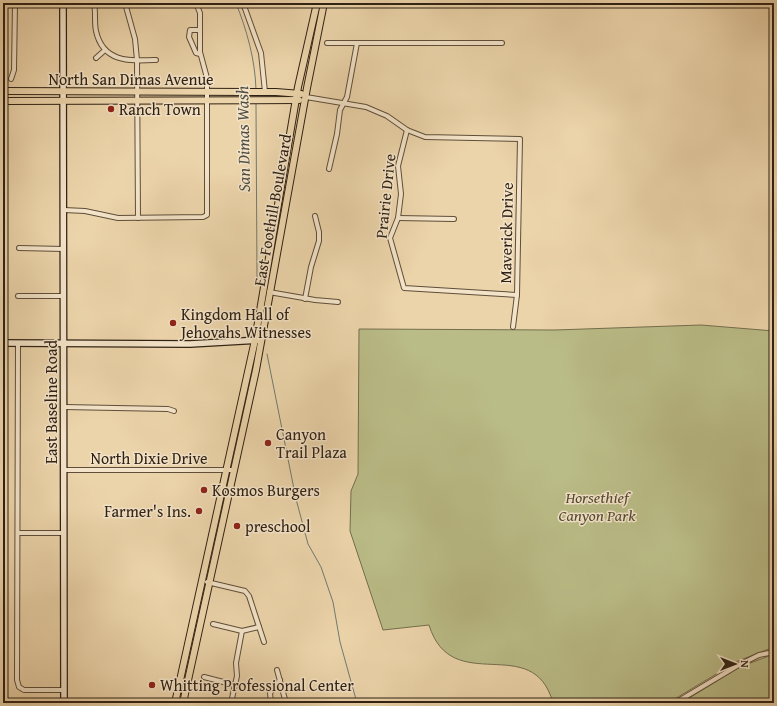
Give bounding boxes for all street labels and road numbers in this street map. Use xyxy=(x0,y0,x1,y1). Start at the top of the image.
street label: North San Dimas Avenue xyxy=(48,67,214,91)
street label: East Foothill Boulevard xyxy=(247,131,297,288)
street label: Prairie Drive xyxy=(369,152,401,240)
street label: Maverick Drive xyxy=(493,182,519,284)
street label: East Baseline Road xyxy=(39,339,63,464)
street label: North Dixie Drive xyxy=(90,446,208,470)

